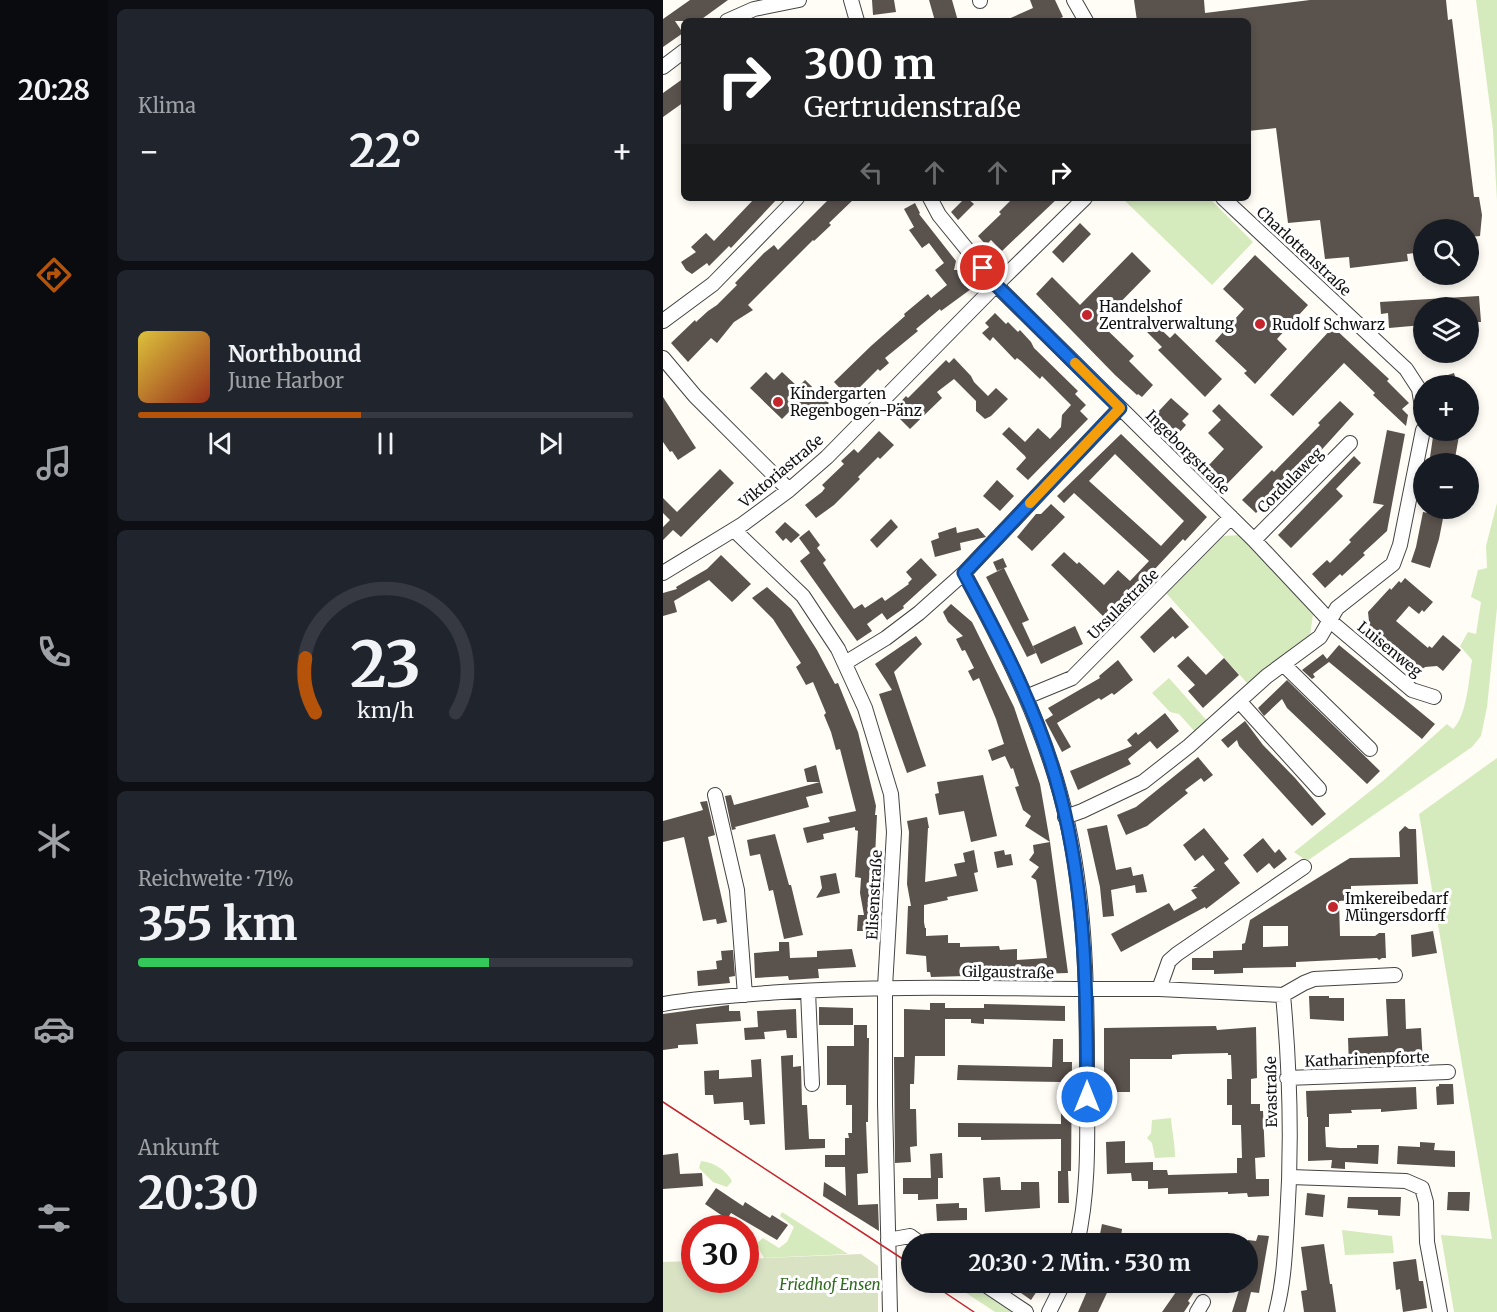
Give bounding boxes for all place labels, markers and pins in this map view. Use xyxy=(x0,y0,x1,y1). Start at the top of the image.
pin xyxy=(957,242,1008,293)
place label: Handelshof Zentralverwaltung xyxy=(1099,297,1234,333)
marker: Handelshof Zentralverwaltung xyxy=(1080,308,1094,322)
place label: Rudolf Schwarz xyxy=(1272,315,1385,334)
marker: Rudolf Schwarz xyxy=(1253,317,1267,331)
place label: Kindergarten Regenbogen-Pänz xyxy=(790,384,922,420)
marker: Kindergarten Regenbogen-Pänz xyxy=(771,395,785,409)
place label: Imkereibedarf Müngersdorff xyxy=(1345,889,1449,925)
marker: Imkereibedarf Müngersdorff xyxy=(1326,900,1340,914)

